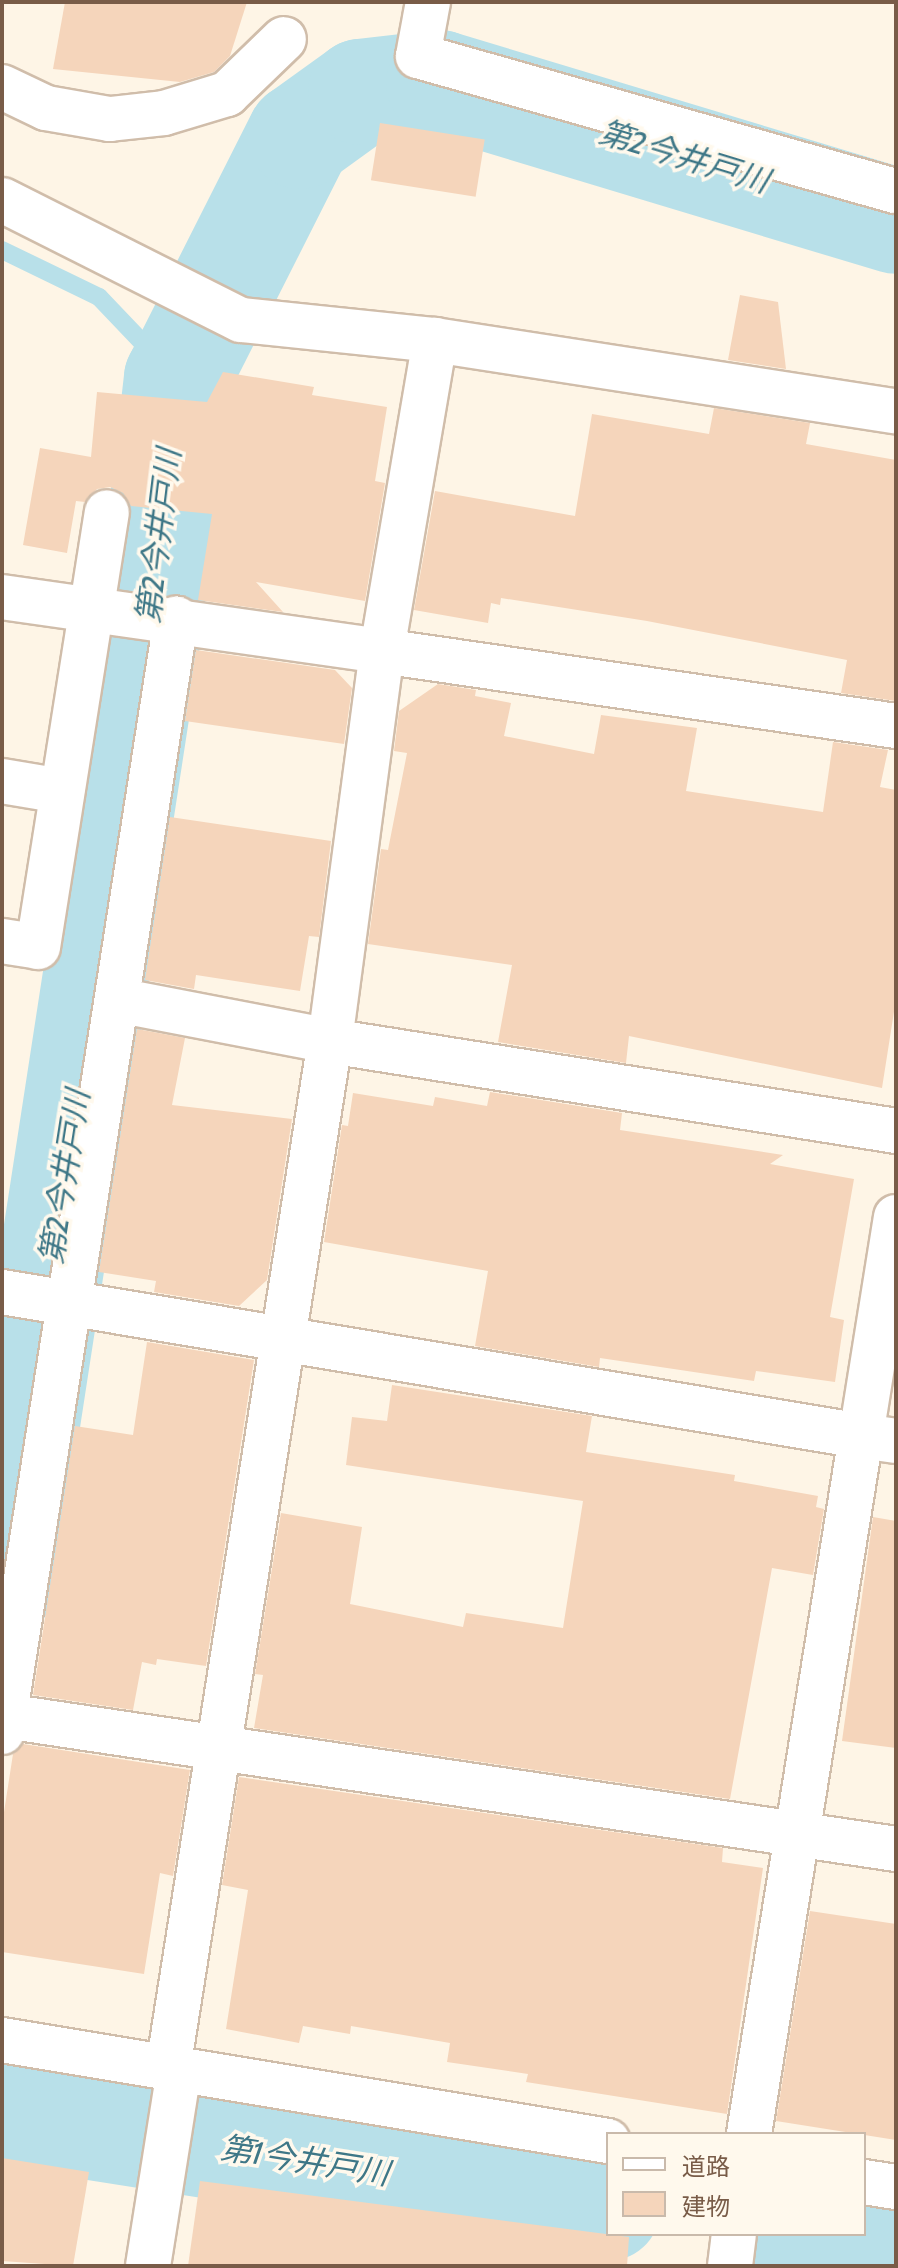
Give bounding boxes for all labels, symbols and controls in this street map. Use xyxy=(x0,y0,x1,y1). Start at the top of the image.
water label: 第2今井戸川 xyxy=(594,113,774,201)
water label: 第2今井戸川 xyxy=(129,447,189,625)
water label: 第2今井戸川 xyxy=(32,1087,98,1267)
water label: 第1今井戸川 xyxy=(218,2129,392,2193)
legend xyxy=(606,2132,866,2236)
text: 道路 xyxy=(682,2152,730,2181)
text: 建物 xyxy=(682,2192,730,2221)

